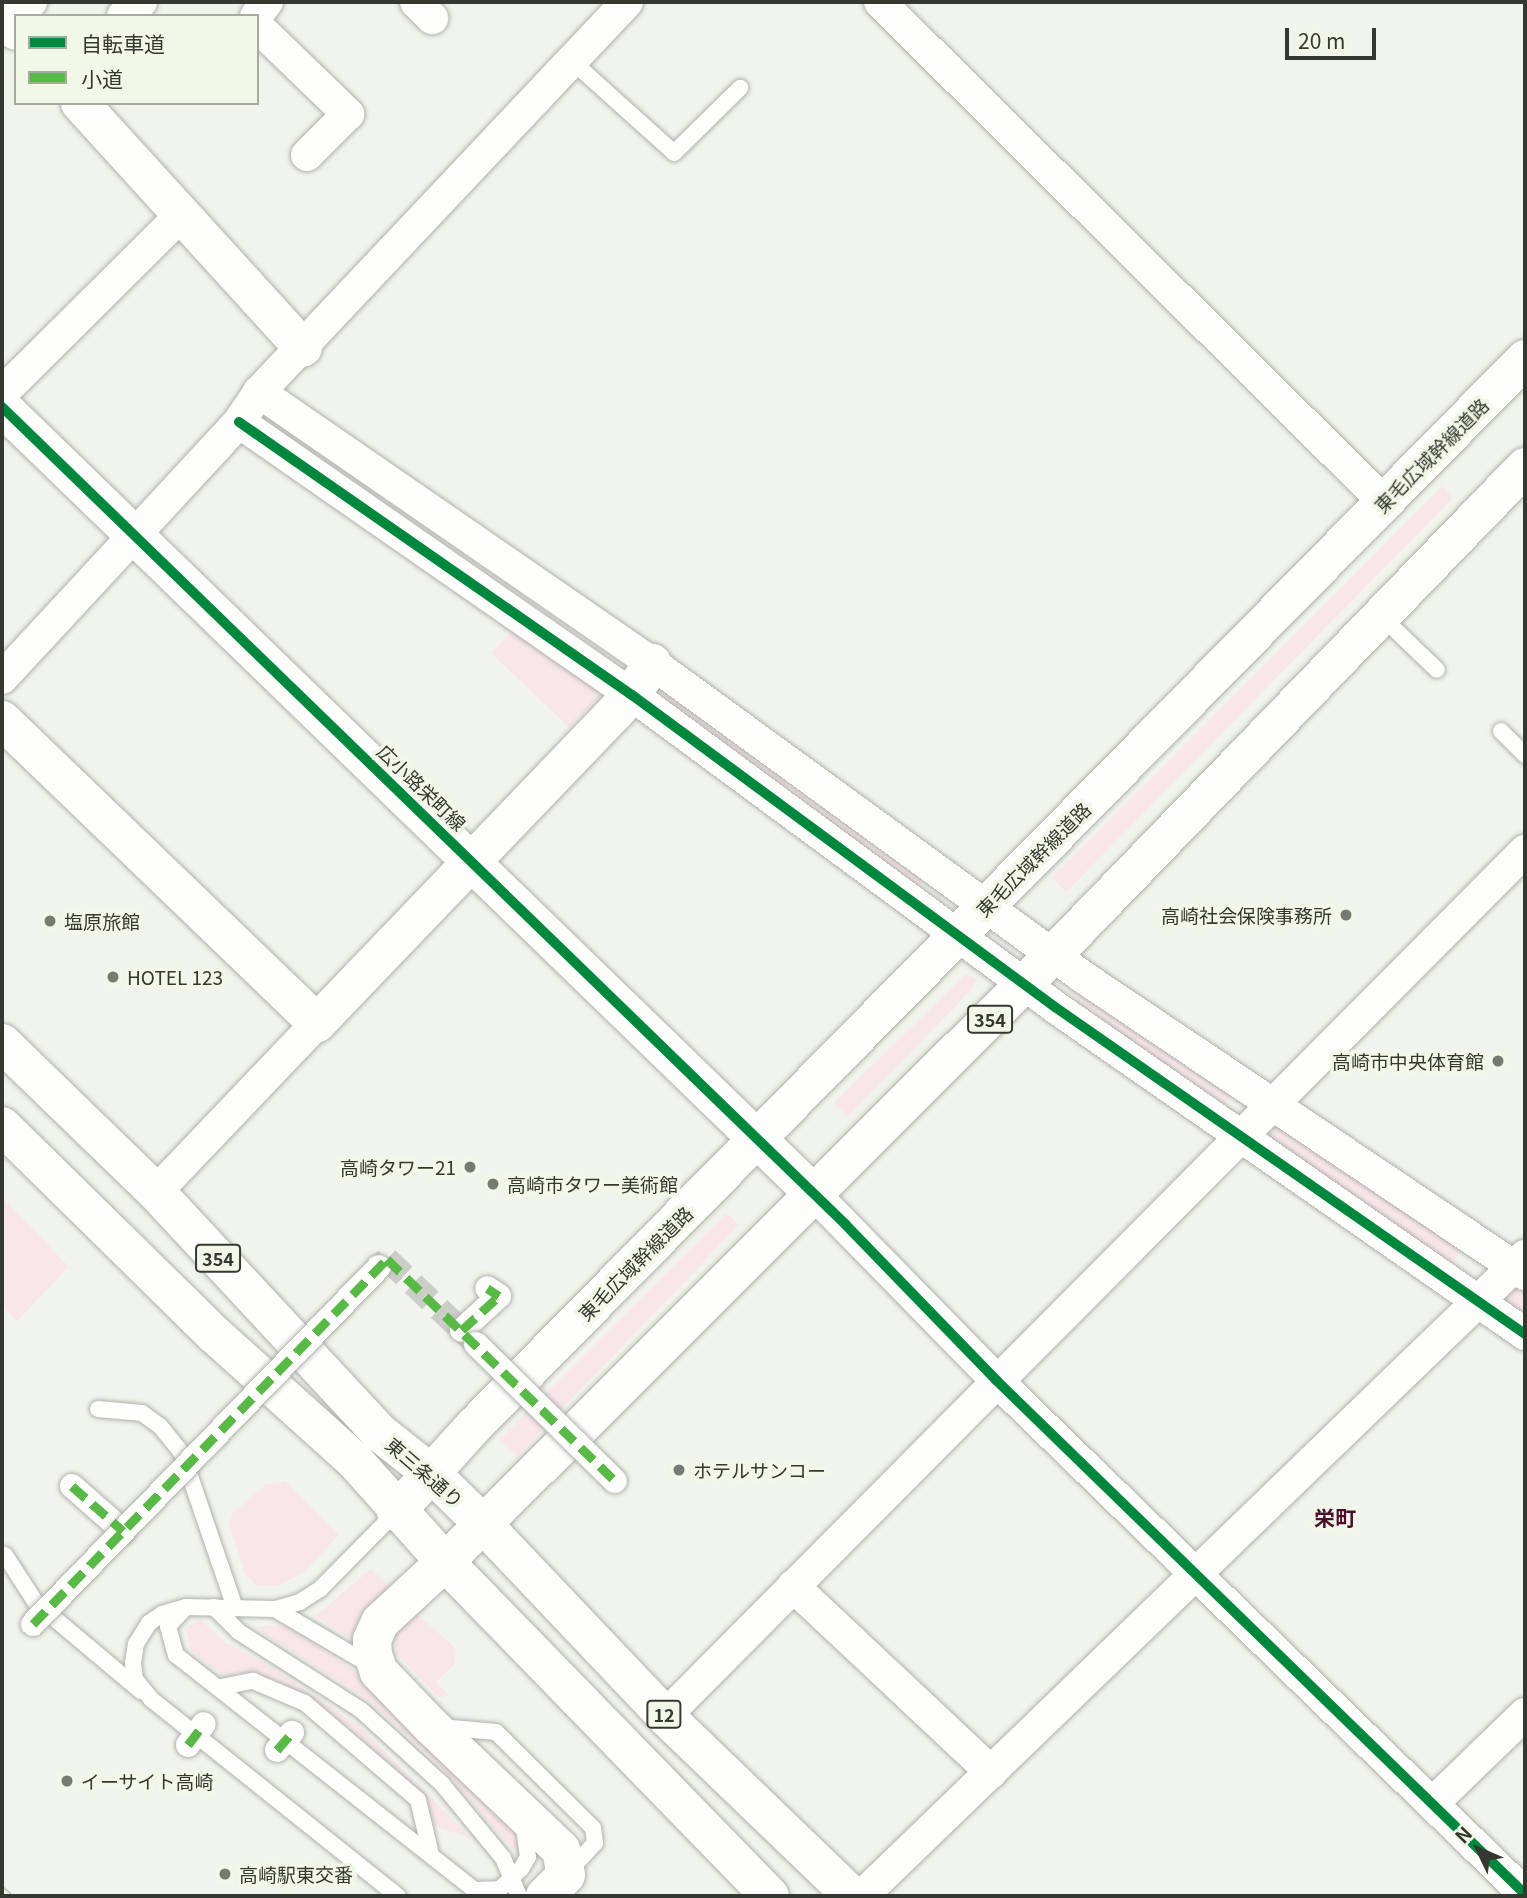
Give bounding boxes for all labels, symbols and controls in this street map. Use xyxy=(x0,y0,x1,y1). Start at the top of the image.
legend xyxy=(14,14,259,105)
scale bar xyxy=(1289,14,1380,58)
text: 20 m xyxy=(1298,25,1345,55)
text: 自転車道 xyxy=(81,28,165,58)
text: 小道 xyxy=(81,63,123,93)
street label: 東毛広域幹線道路 xyxy=(1369,393,1493,517)
street label: 広小路栄町線 xyxy=(373,739,471,835)
street label: 東毛広域幹線道路 xyxy=(971,797,1095,921)
place label: 高崎社会保険事務所 xyxy=(1161,904,1332,926)
marker: 高崎社会保険事務所 xyxy=(1338,907,1354,923)
place label: 塩原旅館 xyxy=(64,910,140,932)
marker: 塩原旅館 xyxy=(42,913,58,929)
place label: HOTEL 123 xyxy=(127,966,223,988)
marker: HOTEL 123 xyxy=(105,969,121,985)
road number: 354 xyxy=(965,1004,1014,1034)
place label: 高崎市中央体育館 xyxy=(1332,1050,1484,1072)
marker: 高崎市中央体育館 xyxy=(1490,1053,1506,1069)
place label: 高崎タワー21 xyxy=(340,1156,456,1178)
marker: 高崎タワー21 xyxy=(462,1159,478,1175)
place label: 高崎市タワー美術館 xyxy=(507,1173,678,1195)
marker: 高崎市タワー美術館 xyxy=(485,1176,501,1192)
street label: 東毛広域幹線道路 xyxy=(573,1201,697,1325)
road number: 354 xyxy=(194,1244,242,1273)
street label: 東三条通り xyxy=(382,1432,468,1512)
place label: ホテルサンコー xyxy=(693,1459,826,1481)
marker: ホテルサンコー xyxy=(671,1462,687,1478)
district label: 栄町 xyxy=(1314,1504,1356,1530)
road number: 12 xyxy=(645,1700,683,1728)
place label: イーサイト高崎 xyxy=(81,1770,214,1792)
marker: イーサイト高崎 xyxy=(59,1773,75,1789)
north arrow xyxy=(1443,1814,1513,1884)
text: N xyxy=(1448,1820,1477,1849)
place label: 高崎駅東交番 xyxy=(239,1863,353,1885)
marker: 高崎駅東交番 xyxy=(217,1866,233,1882)

